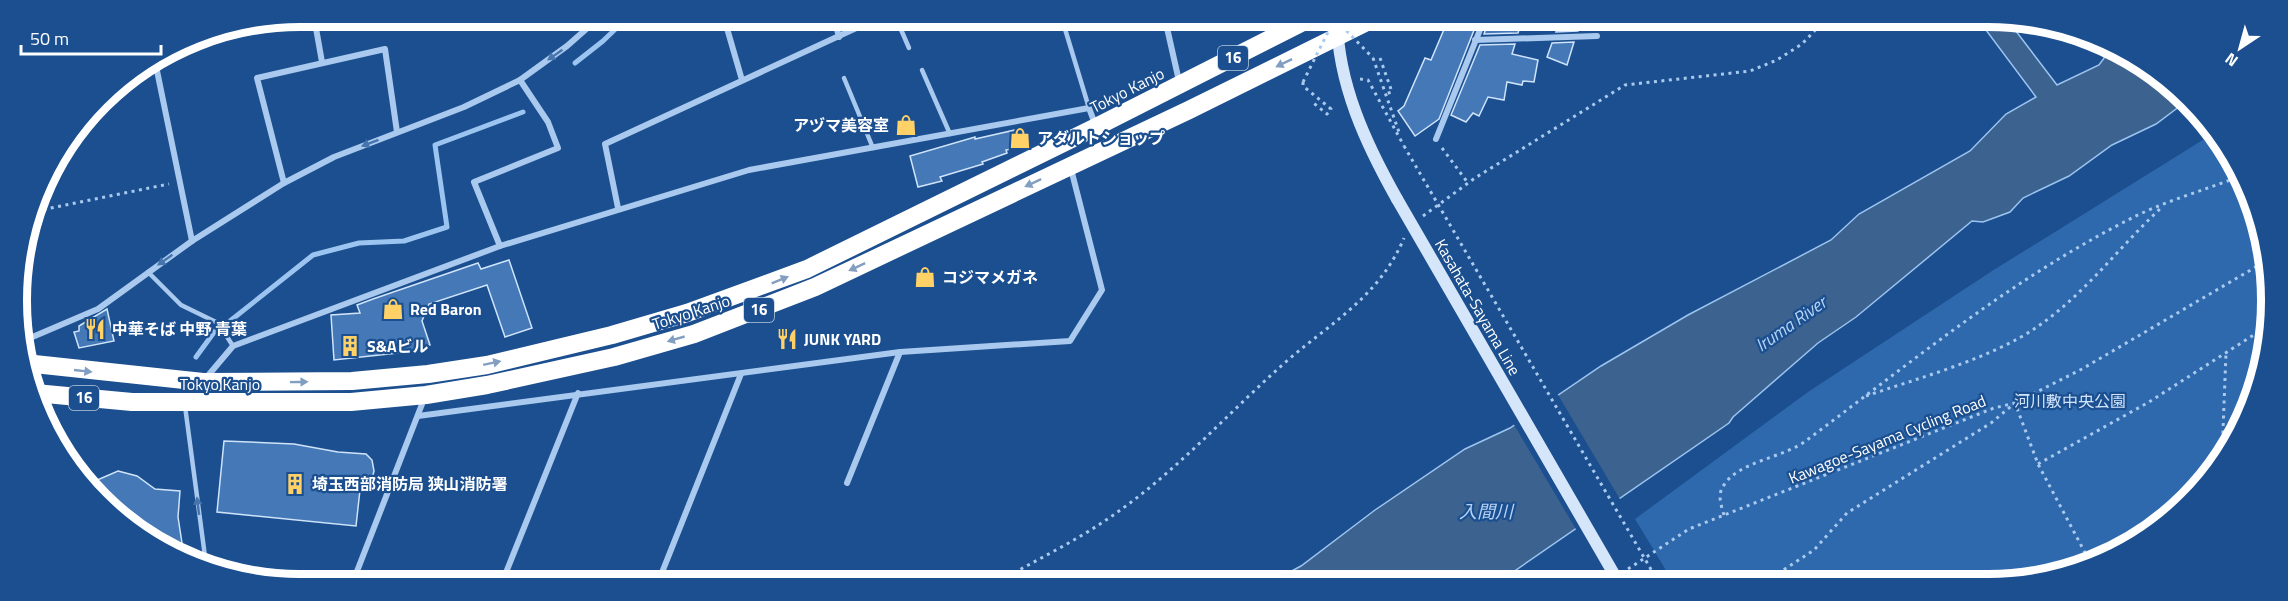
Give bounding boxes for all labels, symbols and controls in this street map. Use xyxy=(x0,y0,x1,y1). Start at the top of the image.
scale bar xyxy=(21,18,160,56)
north arrow xyxy=(2210,18,2270,78)
text: 50 m xyxy=(30,25,69,52)
road number: 16 xyxy=(1218,46,1248,70)
text: N xyxy=(2220,47,2243,73)
one-way arrow xyxy=(548,49,564,61)
one-way arrow xyxy=(1276,58,1293,67)
street label: Tokyo Kanjo xyxy=(1086,61,1168,119)
place label: アヅマ美容室 xyxy=(793,113,889,137)
shop icon: アヅマ美容室 xyxy=(894,113,918,137)
shop icon: アダルトショップ xyxy=(1008,126,1032,150)
place label: アダルトショップ xyxy=(1037,126,1165,150)
one-way arrow xyxy=(361,138,379,148)
one-way arrow xyxy=(1024,179,1041,188)
street label: Kasahata-Sayama Line xyxy=(1429,234,1527,380)
one-way arrow xyxy=(157,254,173,265)
one-way arrow xyxy=(848,262,865,271)
shop icon: コジマメガネ xyxy=(913,265,937,289)
place label: コジマメガネ xyxy=(942,265,1038,289)
one-way arrow xyxy=(771,275,789,284)
street label: Tokyo Kanjo xyxy=(649,288,733,336)
water label: Iruma River xyxy=(1750,288,1834,358)
shop icon: Red Baron xyxy=(381,297,405,321)
place label: Red Baron xyxy=(410,297,482,321)
road number: 16 xyxy=(744,298,774,322)
restaurant icon: 中華そば 中野 青葉 xyxy=(83,317,107,341)
place label: 中華そば 中野 青葉 xyxy=(112,317,247,341)
restaurant icon: JUNK YARD xyxy=(775,327,799,351)
place label: JUNK YARD xyxy=(804,327,881,351)
building icon: S&Aビル xyxy=(338,334,362,358)
place label: S&Aビル xyxy=(367,334,429,358)
one-way arrow xyxy=(667,335,685,344)
one-way arrow xyxy=(483,358,502,367)
one-way arrow xyxy=(74,366,93,375)
street label: Tokyo Kanjo xyxy=(180,372,260,396)
one-way arrow xyxy=(289,378,308,387)
road number: 16 xyxy=(69,386,99,410)
street label: Kawagoe-Sayama Cycling Road xyxy=(1785,388,1989,490)
park label: 河川敷中央公園 xyxy=(2014,389,2126,413)
building icon: 埼玉西部消防局 狭山消防署 xyxy=(283,472,307,496)
place label: 埼玉西部消防局 狭山消防署 xyxy=(312,472,508,496)
one-way arrow xyxy=(193,497,203,516)
water label: 入間川 xyxy=(1459,498,1515,525)

